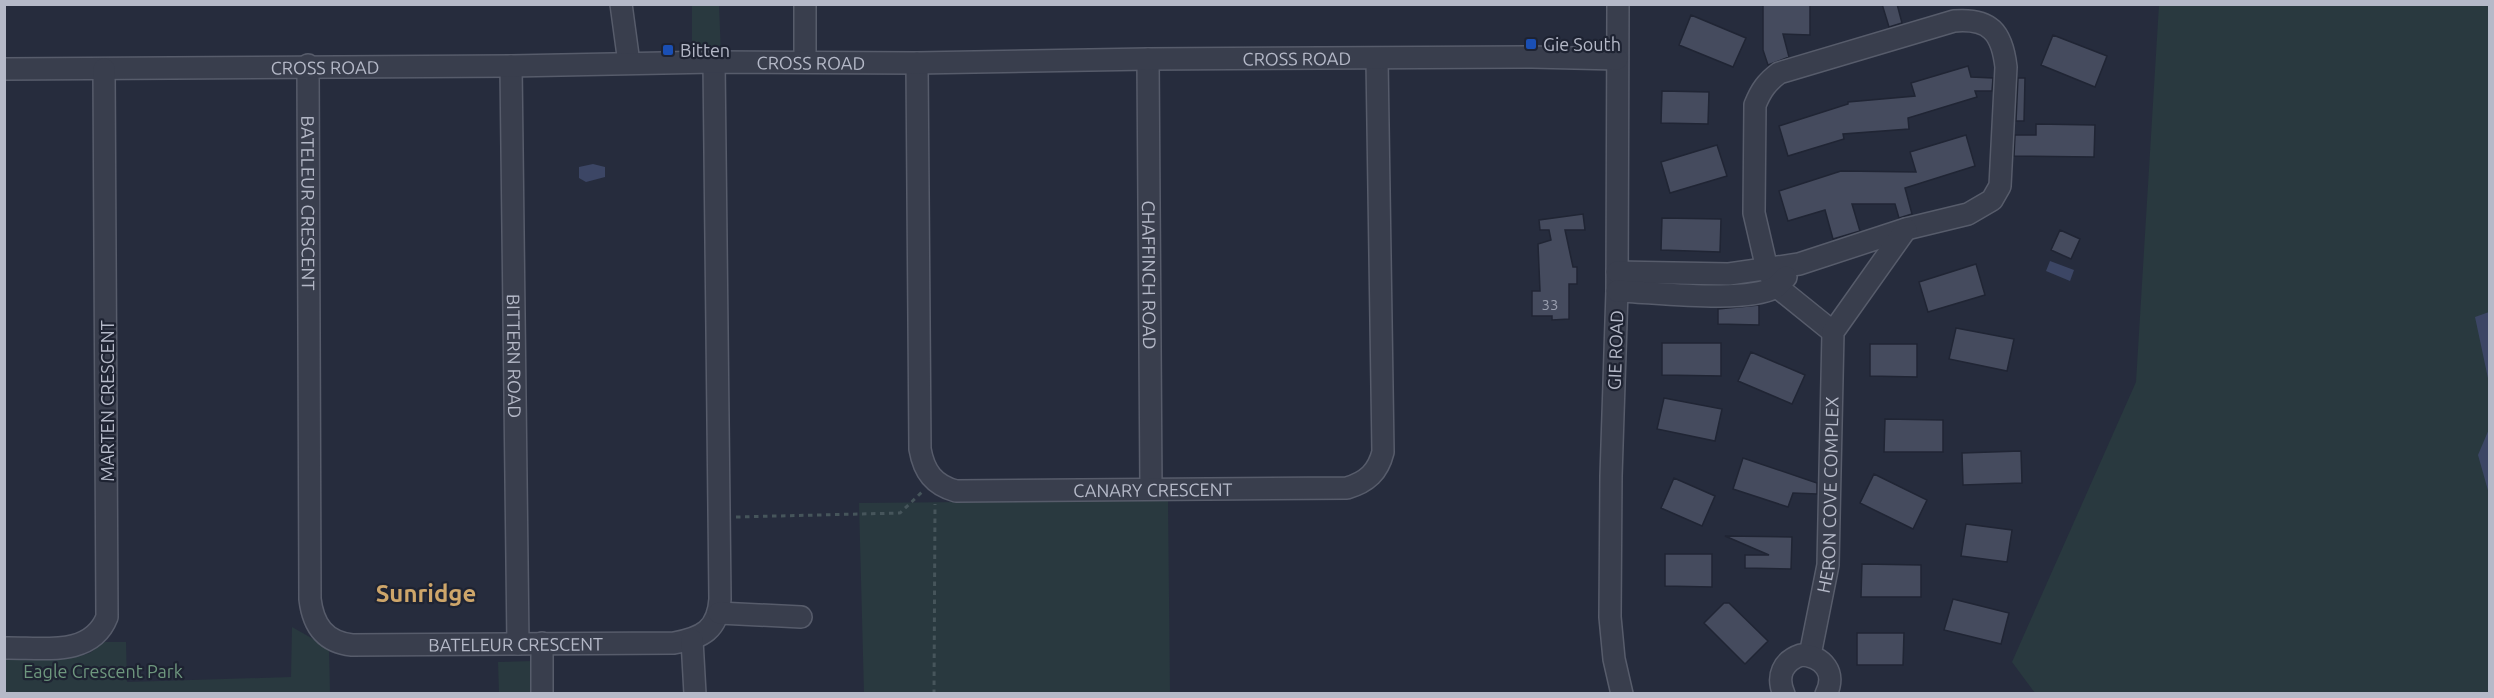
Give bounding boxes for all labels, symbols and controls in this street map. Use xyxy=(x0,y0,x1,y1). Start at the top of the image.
place label: Gie South xyxy=(1543,34,1621,54)
marker: Gie South xyxy=(1524,37,1538,51)
place label: Bitten xyxy=(680,40,730,60)
marker: Bitten xyxy=(661,43,675,57)
street label: CROSS ROAD xyxy=(1243,48,1351,69)
street label: CROSS ROAD xyxy=(757,52,865,73)
street label: CROSS ROAD xyxy=(271,57,379,77)
street label: BATELEUR CRESCENT xyxy=(298,116,319,290)
street label: CHAFFINCH ROAD xyxy=(1139,201,1160,349)
street label: BITTERN ROAD xyxy=(504,294,525,418)
house number: 33 xyxy=(1542,296,1558,313)
street label: GIE ROAD xyxy=(1604,310,1626,390)
street label: MARTEN CRESCENT xyxy=(97,320,117,482)
street label: HERON COVE COMPLEX xyxy=(1813,396,1842,595)
street label: CANARY CRESCENT xyxy=(1073,479,1233,500)
district label: Sunridge xyxy=(376,580,476,607)
street label: BATELEUR CRESCENT xyxy=(428,633,603,655)
park label: Eagle Crescent Park xyxy=(23,661,183,681)

